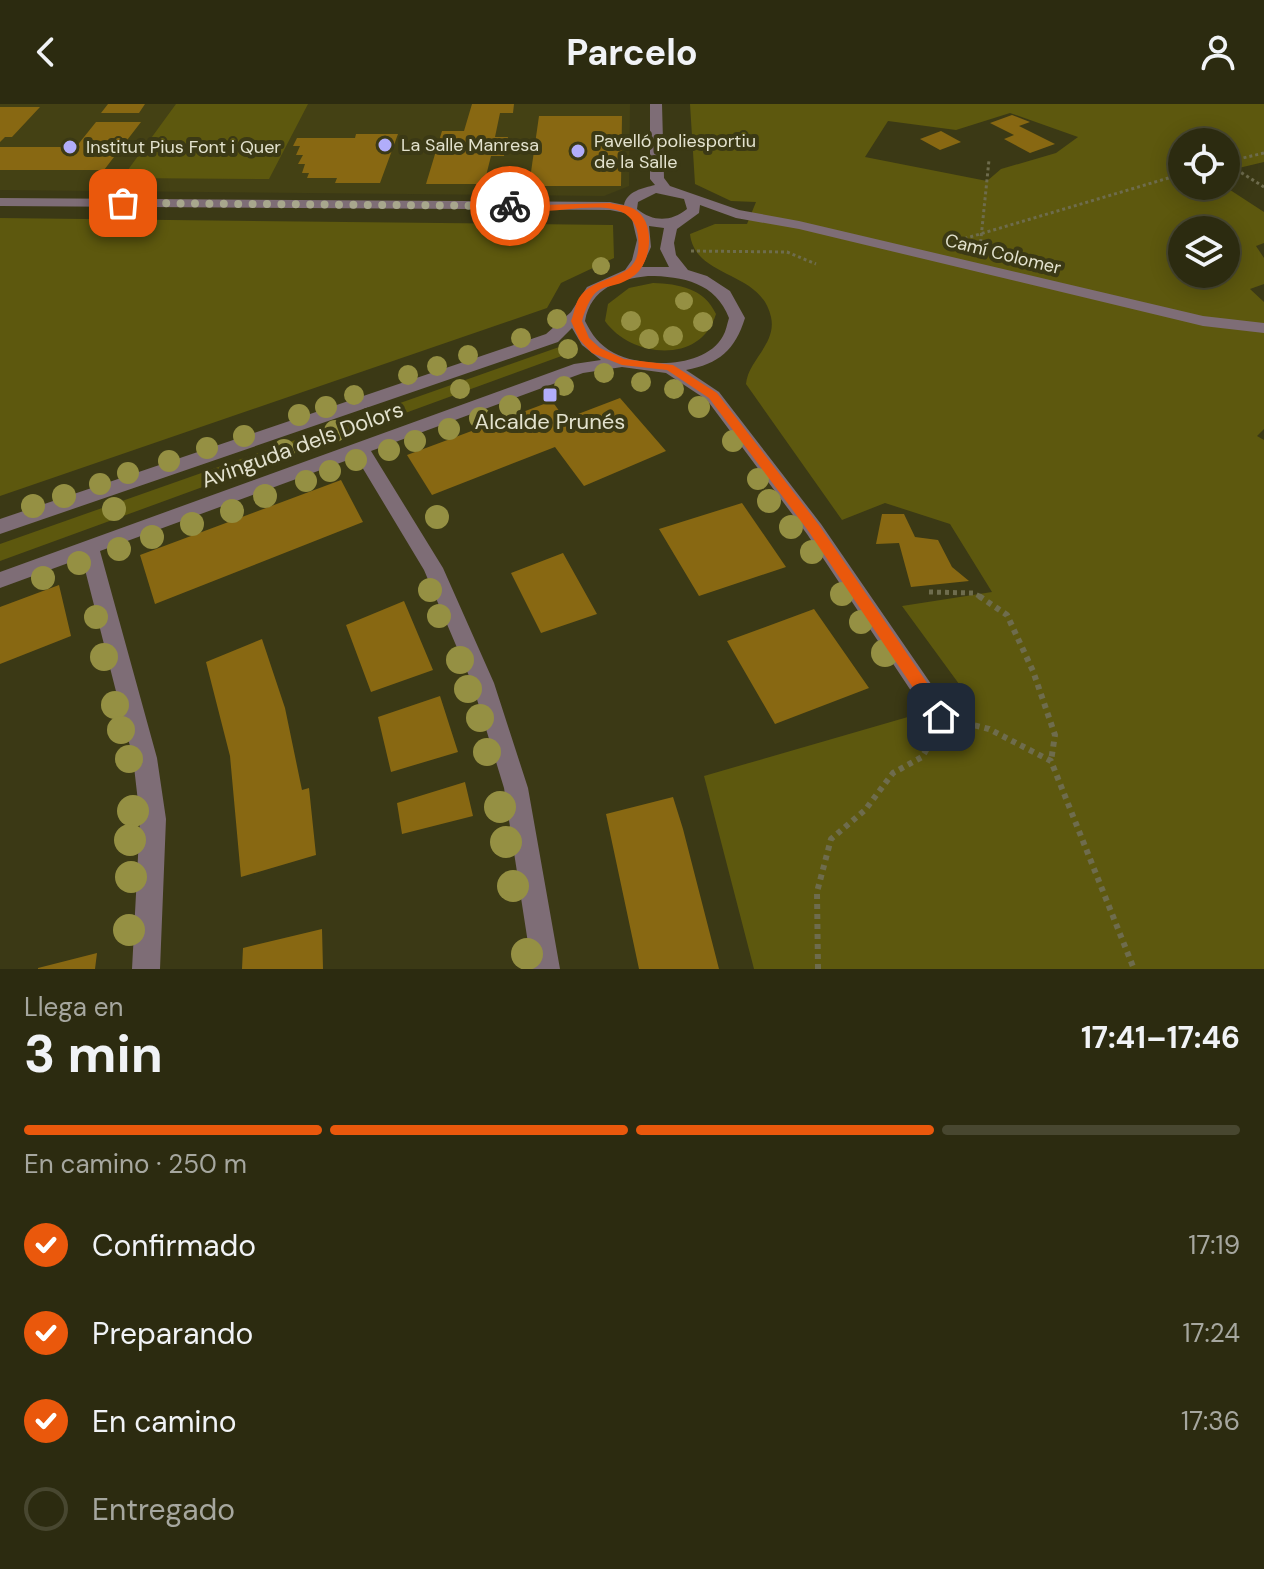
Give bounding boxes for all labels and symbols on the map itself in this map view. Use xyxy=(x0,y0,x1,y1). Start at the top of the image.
place label: Pavelló poliesportiu de la Salle xyxy=(594,129,756,174)
place label: La Salle Manresa xyxy=(401,133,539,157)
place label: Institut Pius Font i Quer xyxy=(86,135,281,159)
marker: La Salle Manresa xyxy=(376,136,394,154)
marker: Institut Pius Font i Quer xyxy=(61,138,79,156)
marker: Pavelló poliesportiu de la Salle xyxy=(569,142,587,160)
courier xyxy=(470,166,550,246)
pin xyxy=(89,169,157,237)
street label: Camí Colomer xyxy=(942,228,1064,280)
marker: Alcalde Prunés xyxy=(541,386,559,404)
street label: Avinguda dels Dolors xyxy=(197,394,407,495)
place label: Alcalde Prunés xyxy=(475,407,625,436)
pin xyxy=(907,683,975,751)

